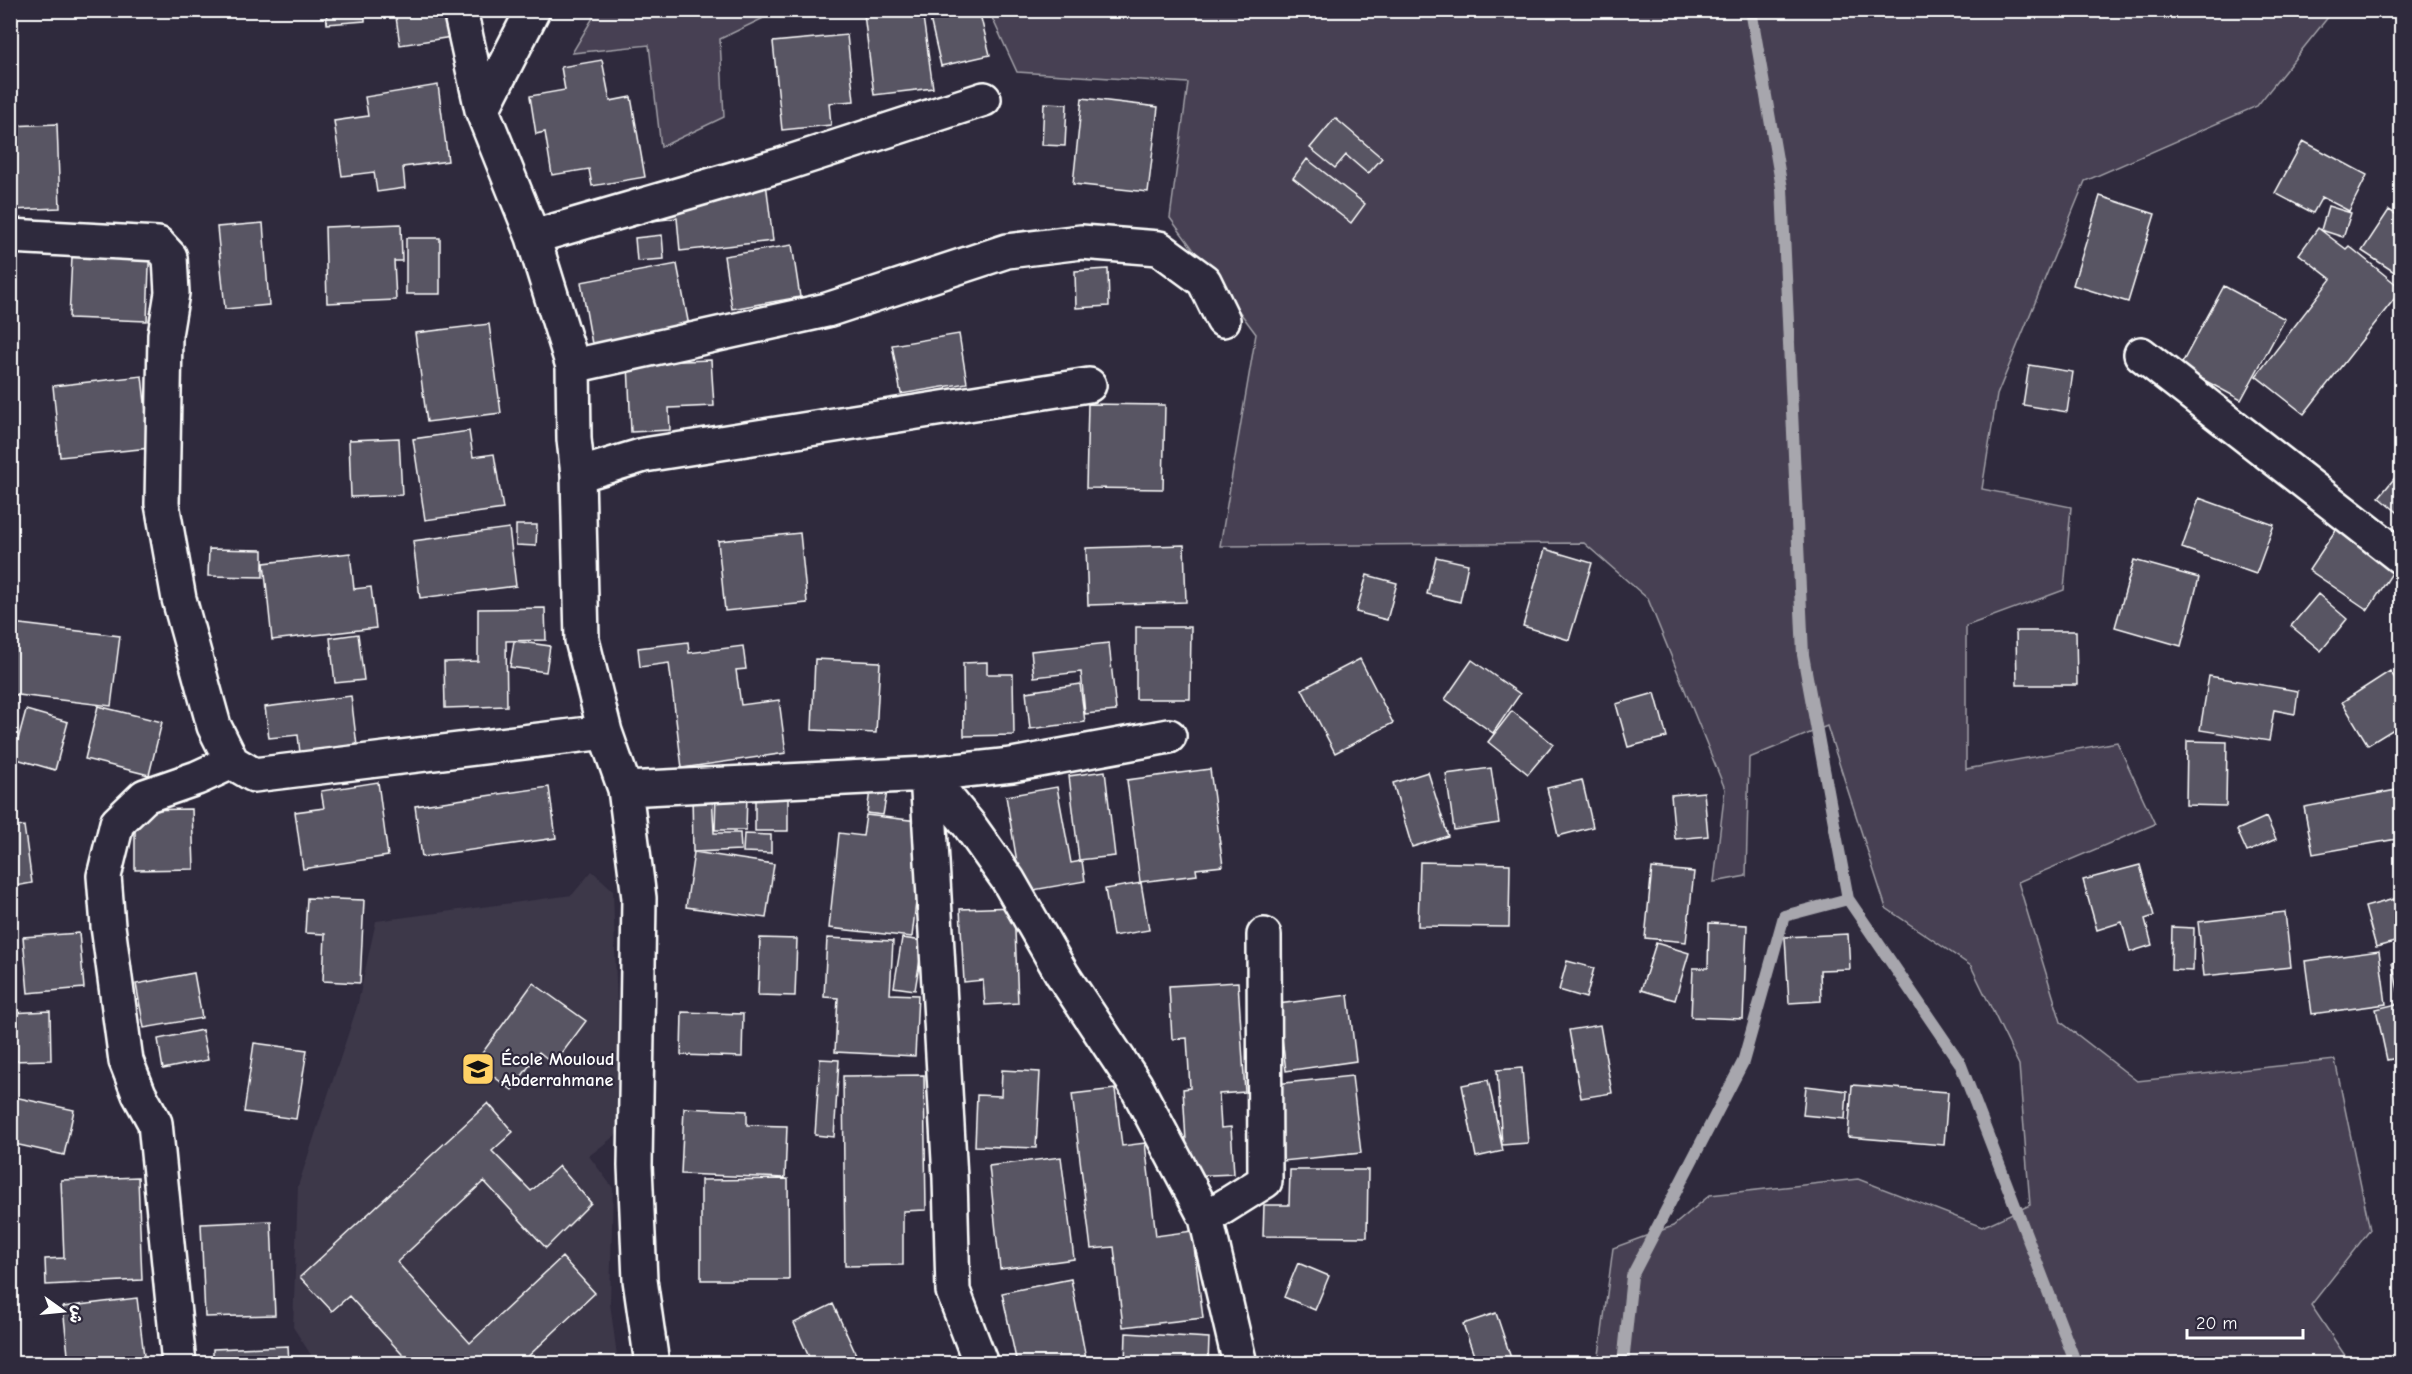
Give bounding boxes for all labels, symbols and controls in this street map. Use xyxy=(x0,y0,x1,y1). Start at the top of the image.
place label: École Mouloud Abderrahmane xyxy=(501,1048,614,1091)
school or university icon: École Mouloud Abderrahmane xyxy=(460,1051,496,1087)
north arrow xyxy=(33,1281,93,1341)
scale bar xyxy=(2187,1302,2302,1340)
text: ش xyxy=(66,1304,87,1325)
text: 20 m xyxy=(2196,1313,2237,1334)

